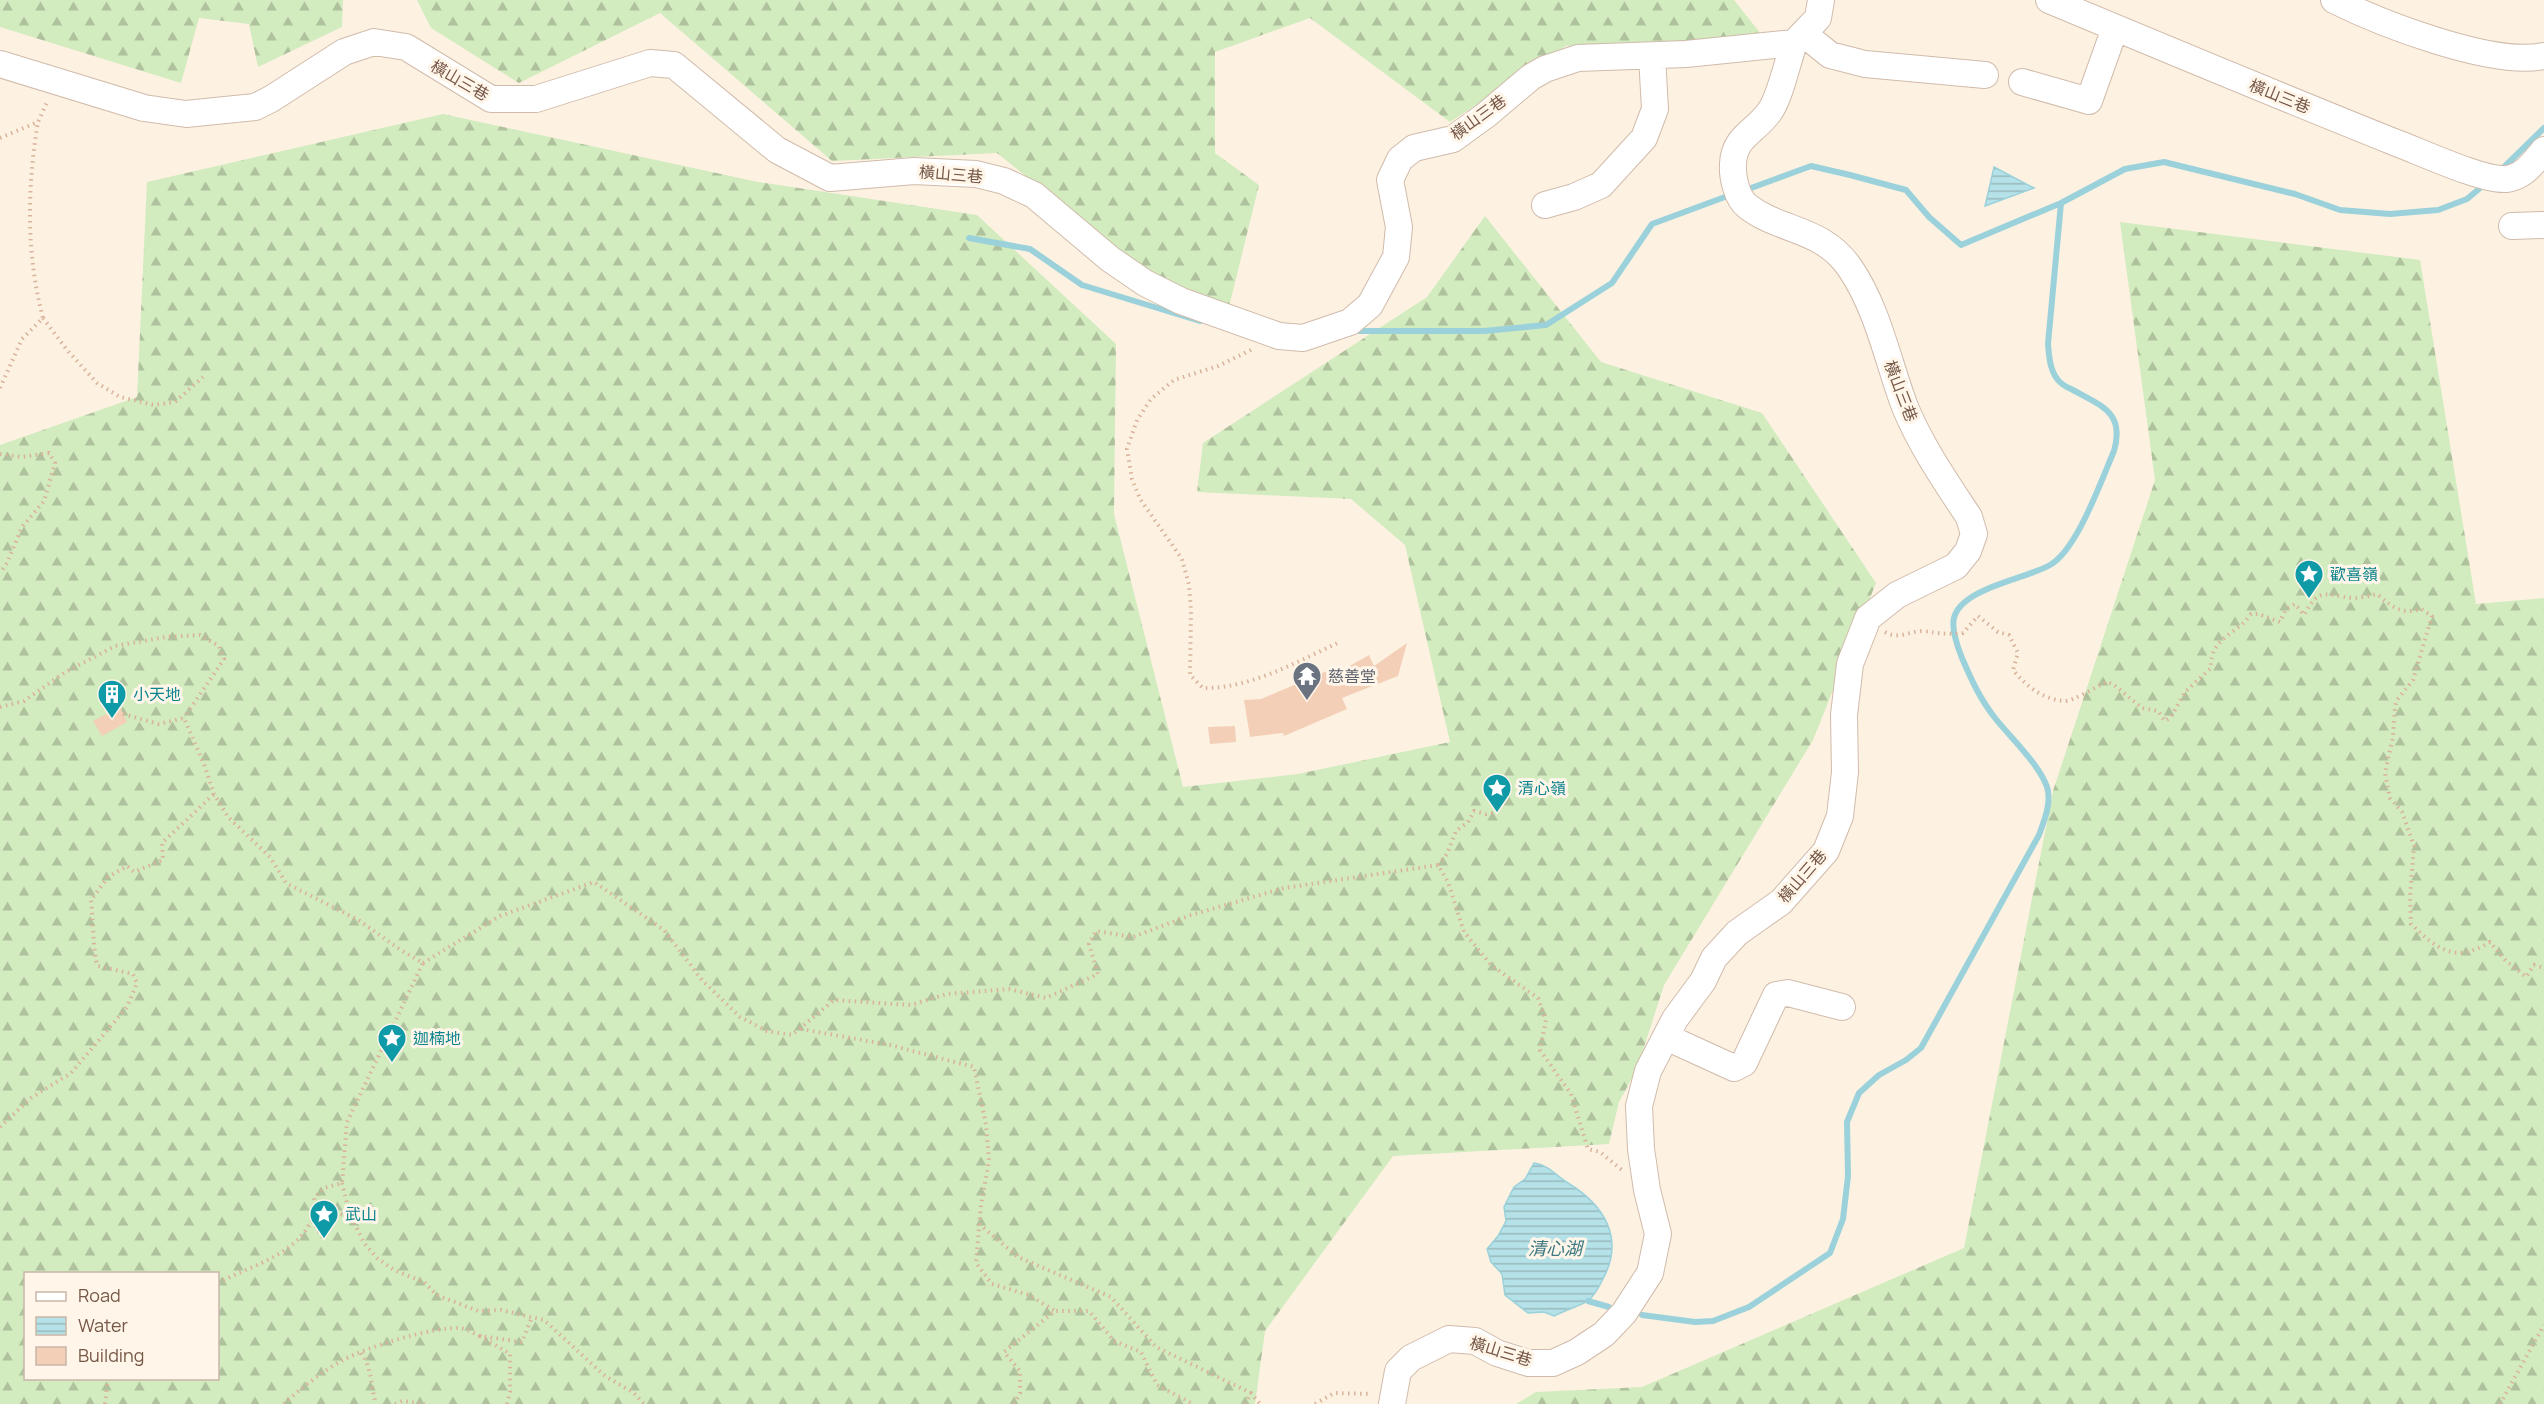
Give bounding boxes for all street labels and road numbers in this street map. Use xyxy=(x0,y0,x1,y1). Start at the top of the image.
street label: 橫山三巷 xyxy=(427,54,493,106)
street label: 橫山三巷 xyxy=(2246,74,2314,118)
street label: 橫山三巷 xyxy=(1446,89,1510,145)
street label: 橫山三巷 xyxy=(918,160,984,188)
street label: 橫山三巷 xyxy=(1879,357,1923,425)
street label: 橫山三巷 xyxy=(1773,845,1831,907)
street label: 橫山三巷 xyxy=(1467,1331,1535,1371)

